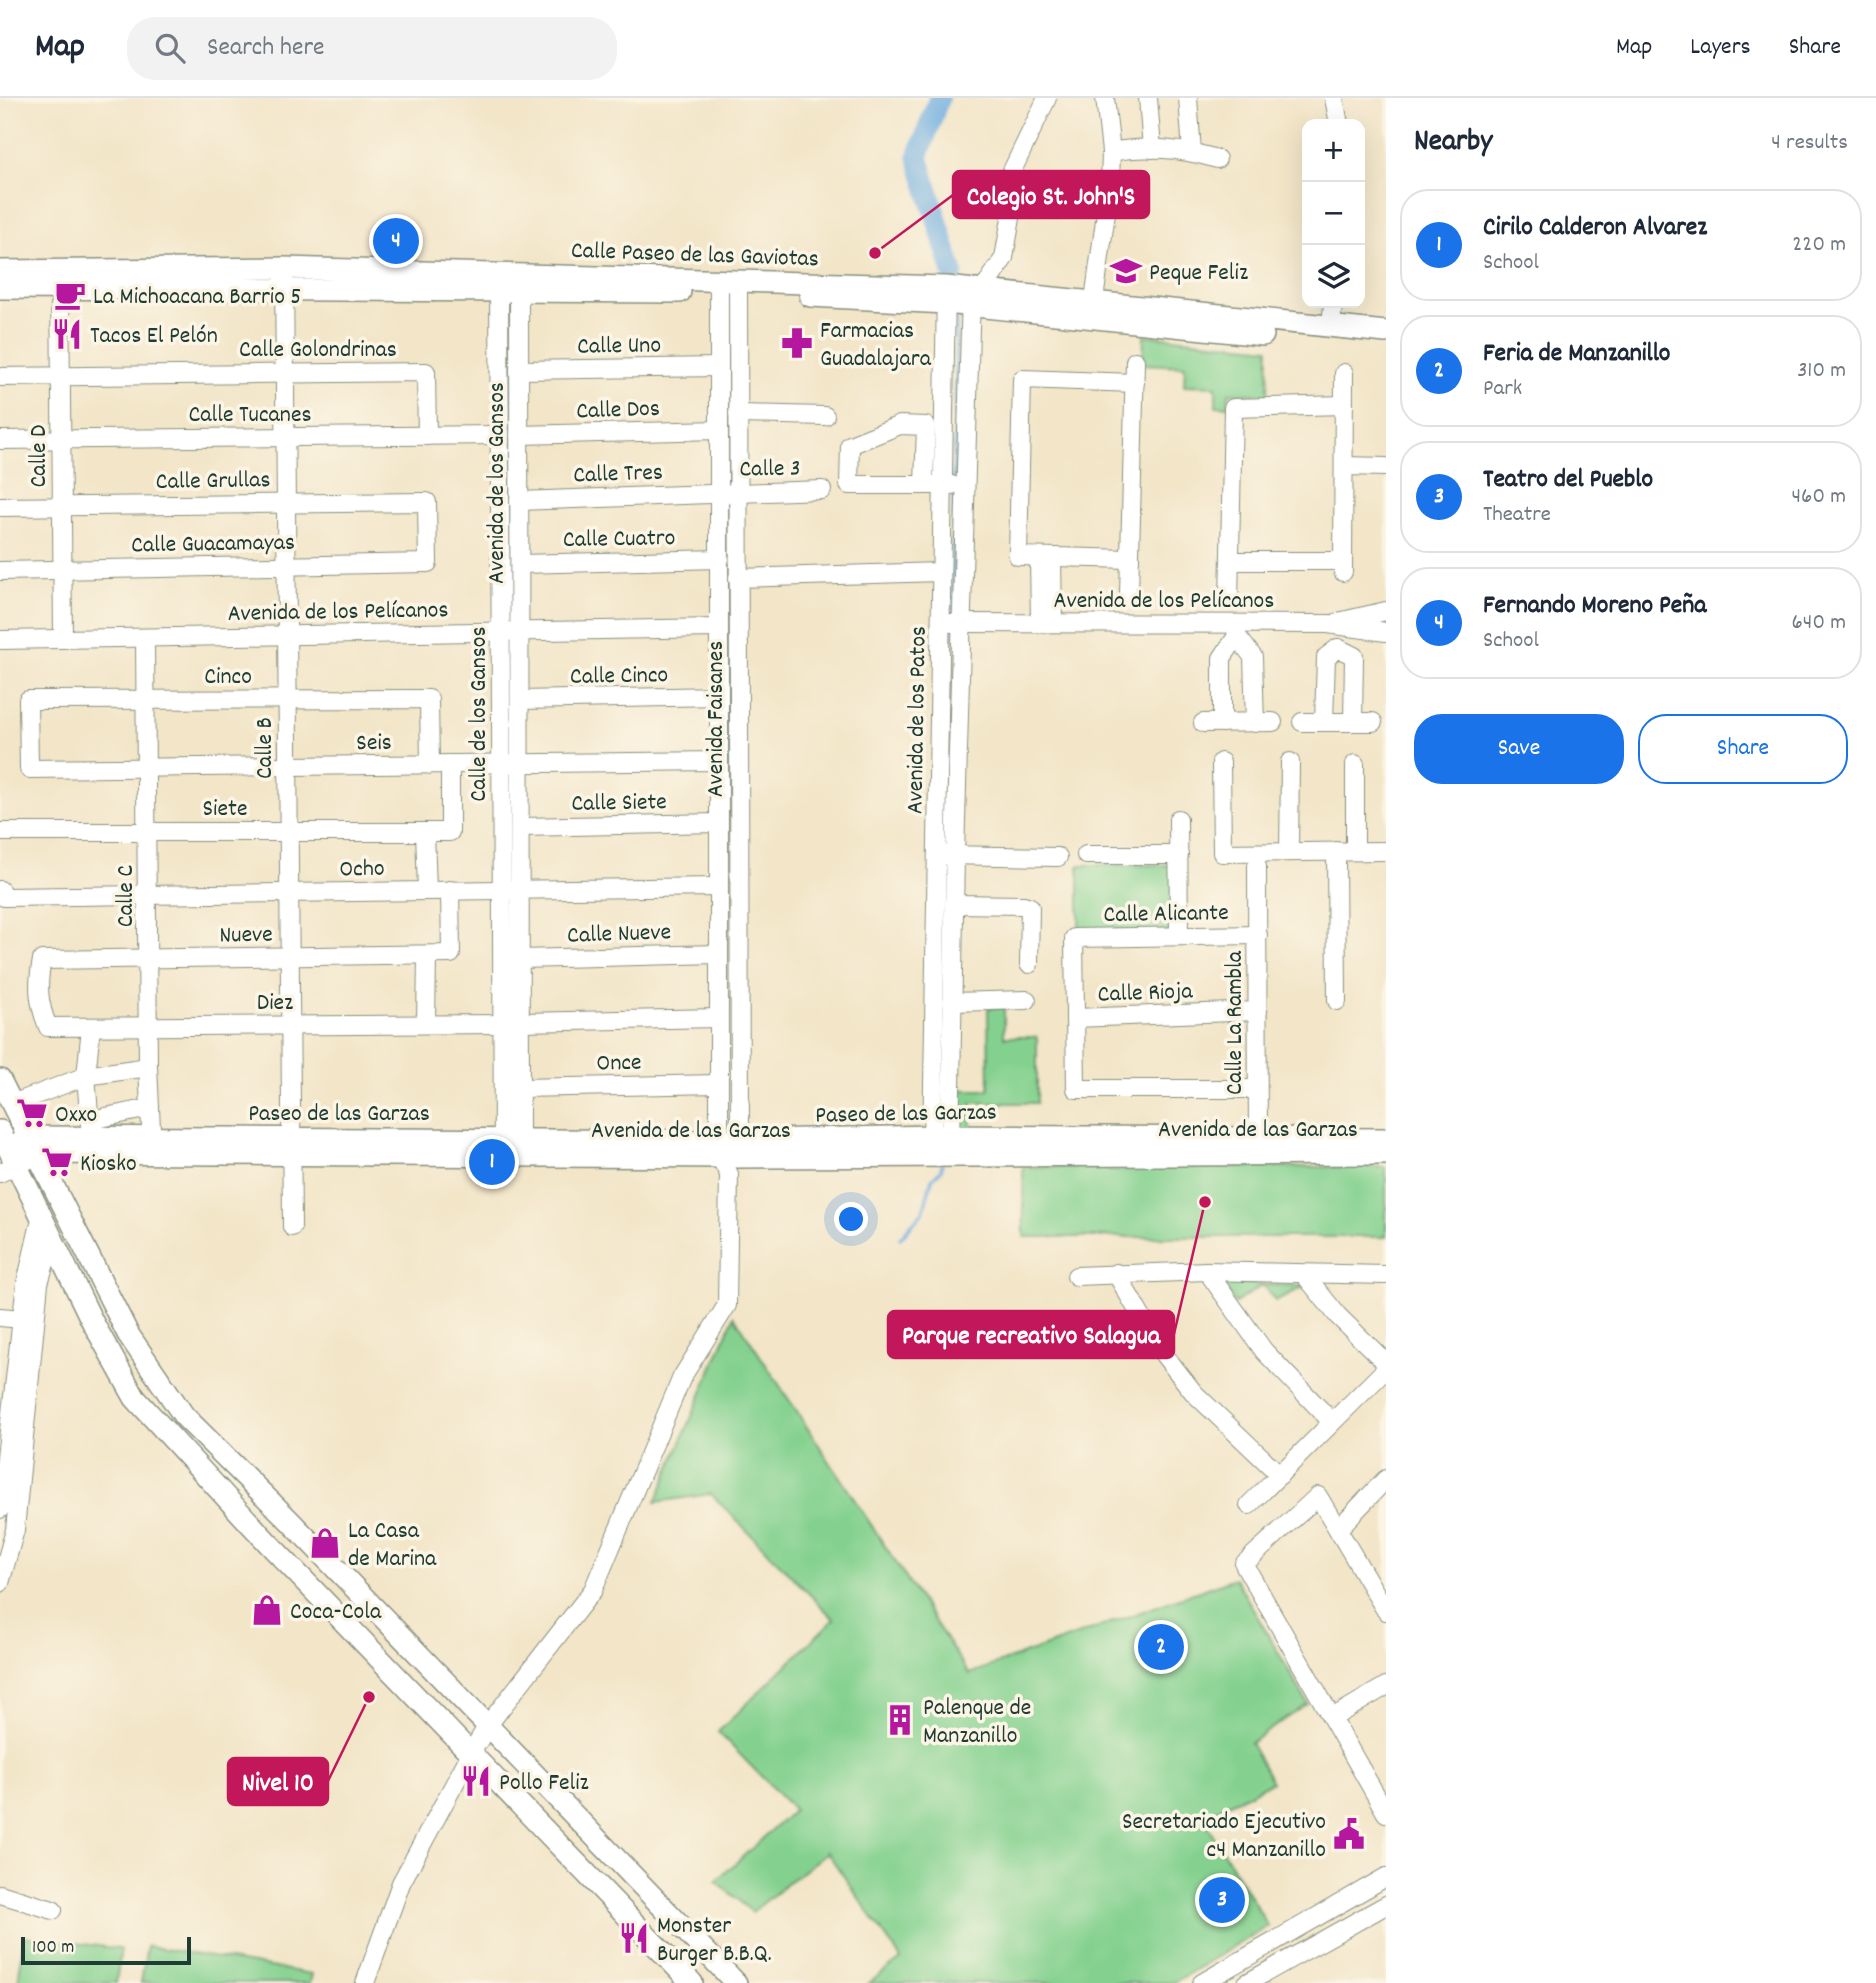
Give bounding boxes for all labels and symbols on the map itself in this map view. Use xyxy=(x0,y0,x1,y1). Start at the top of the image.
callout: Colegio St. John'S xyxy=(953,171,1149,218)
text: Colegio St. John'S xyxy=(967,180,1135,217)
pin: 4 xyxy=(373,215,419,267)
street label: Calle Paseo de las Gaviotas xyxy=(570,235,819,277)
school or university icon: Peque Feliz xyxy=(1109,254,1143,288)
place label: Peque Feliz xyxy=(1149,257,1248,291)
cafe icon: La Michoacana Barrio 5 xyxy=(53,278,87,312)
place label: La Michoacana Barrio 5 xyxy=(93,281,301,315)
place label: Farmacias Guadalajara xyxy=(820,315,932,377)
restaurant icon: Tacos El Pelón xyxy=(50,317,84,351)
place label: Tacos El Pelón xyxy=(90,320,218,354)
pharmacy icon: Farmacias Guadalajara xyxy=(780,326,814,360)
street label: Calle Uno xyxy=(577,329,661,365)
street label: Calle Golondrinas xyxy=(239,334,397,368)
street label: Avenida de los Gansos xyxy=(481,382,515,584)
street label: Calle Dos xyxy=(576,393,661,429)
street label: Calle Tucanes xyxy=(188,399,312,433)
street label: Calle D xyxy=(23,425,57,487)
street label: Calle 3 xyxy=(739,452,801,488)
street label: Calle Tres xyxy=(573,456,664,494)
street label: Calle Grullas xyxy=(155,464,271,500)
street label: Calle Cuatro xyxy=(563,522,676,558)
street label: Calle Guacamayas xyxy=(131,527,295,563)
street label: Avenida de los Pelícanos xyxy=(1054,585,1274,619)
street label: Avenida de los Pelícanos xyxy=(227,594,449,632)
street label: Calle de los Gansos xyxy=(463,626,497,802)
street label: Avenida de los Patos xyxy=(899,626,937,814)
street label: Avenida Faisanes xyxy=(700,641,734,797)
street label: Calle Cinco xyxy=(570,659,668,695)
street label: Cinco xyxy=(204,661,252,695)
street label: Calle B xyxy=(249,717,283,779)
street label: Seis xyxy=(356,727,392,761)
street label: Calle Siete xyxy=(571,786,667,822)
street label: Siete xyxy=(203,793,247,827)
street label: Ocho xyxy=(339,853,385,887)
street label: Calle C xyxy=(110,865,144,927)
street label: Calle Alicante xyxy=(1103,897,1229,933)
street label: Calle Nueve xyxy=(567,916,672,954)
street label: Nueve xyxy=(219,919,273,953)
street label: Calle La Rambla xyxy=(1219,950,1253,1095)
street label: Calle Rioja xyxy=(1097,975,1194,1013)
street label: Diez xyxy=(257,987,293,1021)
street label: Once xyxy=(596,1047,642,1081)
supermarket icon: Oxxo xyxy=(15,1096,49,1130)
street label: Paseo de las Garzas xyxy=(815,1096,997,1134)
street label: Paseo de las Garzas xyxy=(248,1098,430,1132)
place label: Oxxo xyxy=(55,1099,97,1133)
street label: Avenida de las Garzas xyxy=(1158,1114,1358,1148)
street label: Avenida de las Garzas xyxy=(591,1115,791,1149)
pin: 1 xyxy=(469,1136,515,1188)
supermarket icon: Kiosko xyxy=(40,1145,74,1179)
place label: Kiosko xyxy=(80,1148,137,1182)
your location xyxy=(834,1202,868,1236)
callout: Parque recreativo Salagua xyxy=(888,1311,1174,1358)
text: Parque recreativo Salagua xyxy=(902,1319,1161,1356)
place label: La Casa de Marina xyxy=(348,1515,437,1577)
shop icon: La Casa de Marina xyxy=(308,1526,342,1560)
shop icon: Coca-Cola xyxy=(250,1593,284,1627)
place label: Coca-Cola xyxy=(290,1596,382,1630)
pin: 2 xyxy=(1138,1621,1184,1673)
place label: Palenque de Manzanillo xyxy=(923,1692,1031,1754)
building icon: Palenque de Manzanillo xyxy=(883,1703,917,1737)
callout: Nivel 10 xyxy=(228,1758,328,1805)
restaurant icon: Pollo Feliz xyxy=(459,1764,493,1798)
text: Nivel 10 xyxy=(242,1766,314,1803)
place label: Pollo Feliz xyxy=(499,1767,589,1801)
place label: Secretariado Ejecutivo c4 Manzanillo xyxy=(1122,1806,1326,1868)
public building icon: Secretariado Ejecutivo c4 Manzanillo xyxy=(1332,1817,1366,1851)
pin: 3 xyxy=(1199,1874,1245,1926)
place label: Monster Burger B.B.Q. xyxy=(657,1910,772,1972)
restaurant icon: Monster Burger B.B.Q. xyxy=(617,1921,651,1955)
scale bar xyxy=(21,1934,191,1966)

